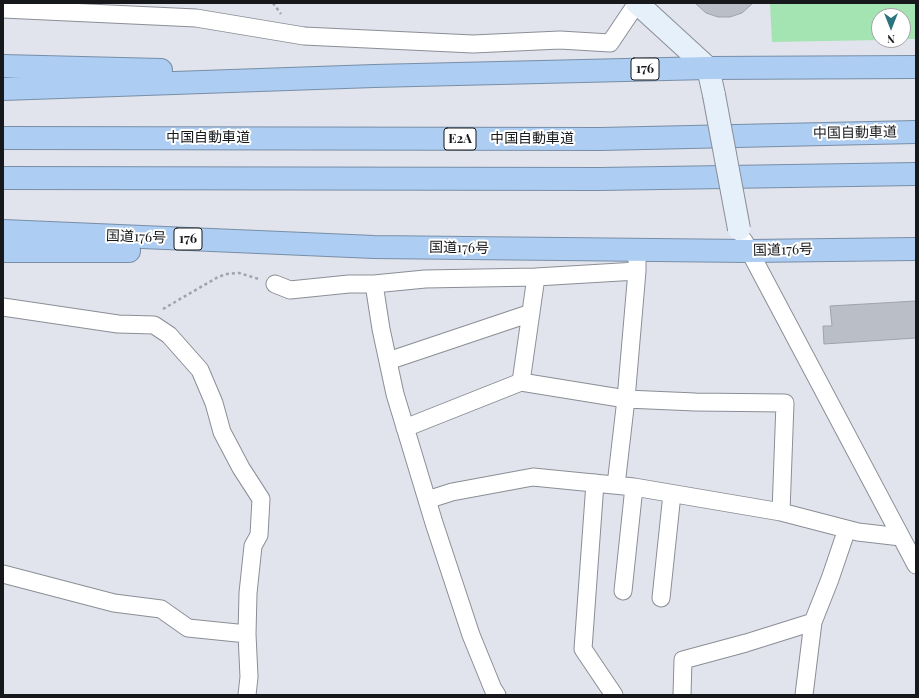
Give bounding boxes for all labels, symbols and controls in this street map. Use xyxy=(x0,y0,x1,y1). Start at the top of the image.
north arrow xyxy=(871,8,911,48)
text: N xyxy=(887,32,895,47)
road number: 176 xyxy=(631,58,659,80)
street label: 中国自動車道 xyxy=(813,124,897,142)
road number: E2A xyxy=(444,128,476,150)
street label: 中国自動車道 xyxy=(166,130,250,146)
street label: 中国自動車道 xyxy=(490,131,574,147)
street label: 国道176号 xyxy=(106,228,166,246)
road number: 176 xyxy=(174,228,202,250)
street label: 国道176号 xyxy=(429,239,489,257)
street label: 国道176号 xyxy=(753,241,813,259)

